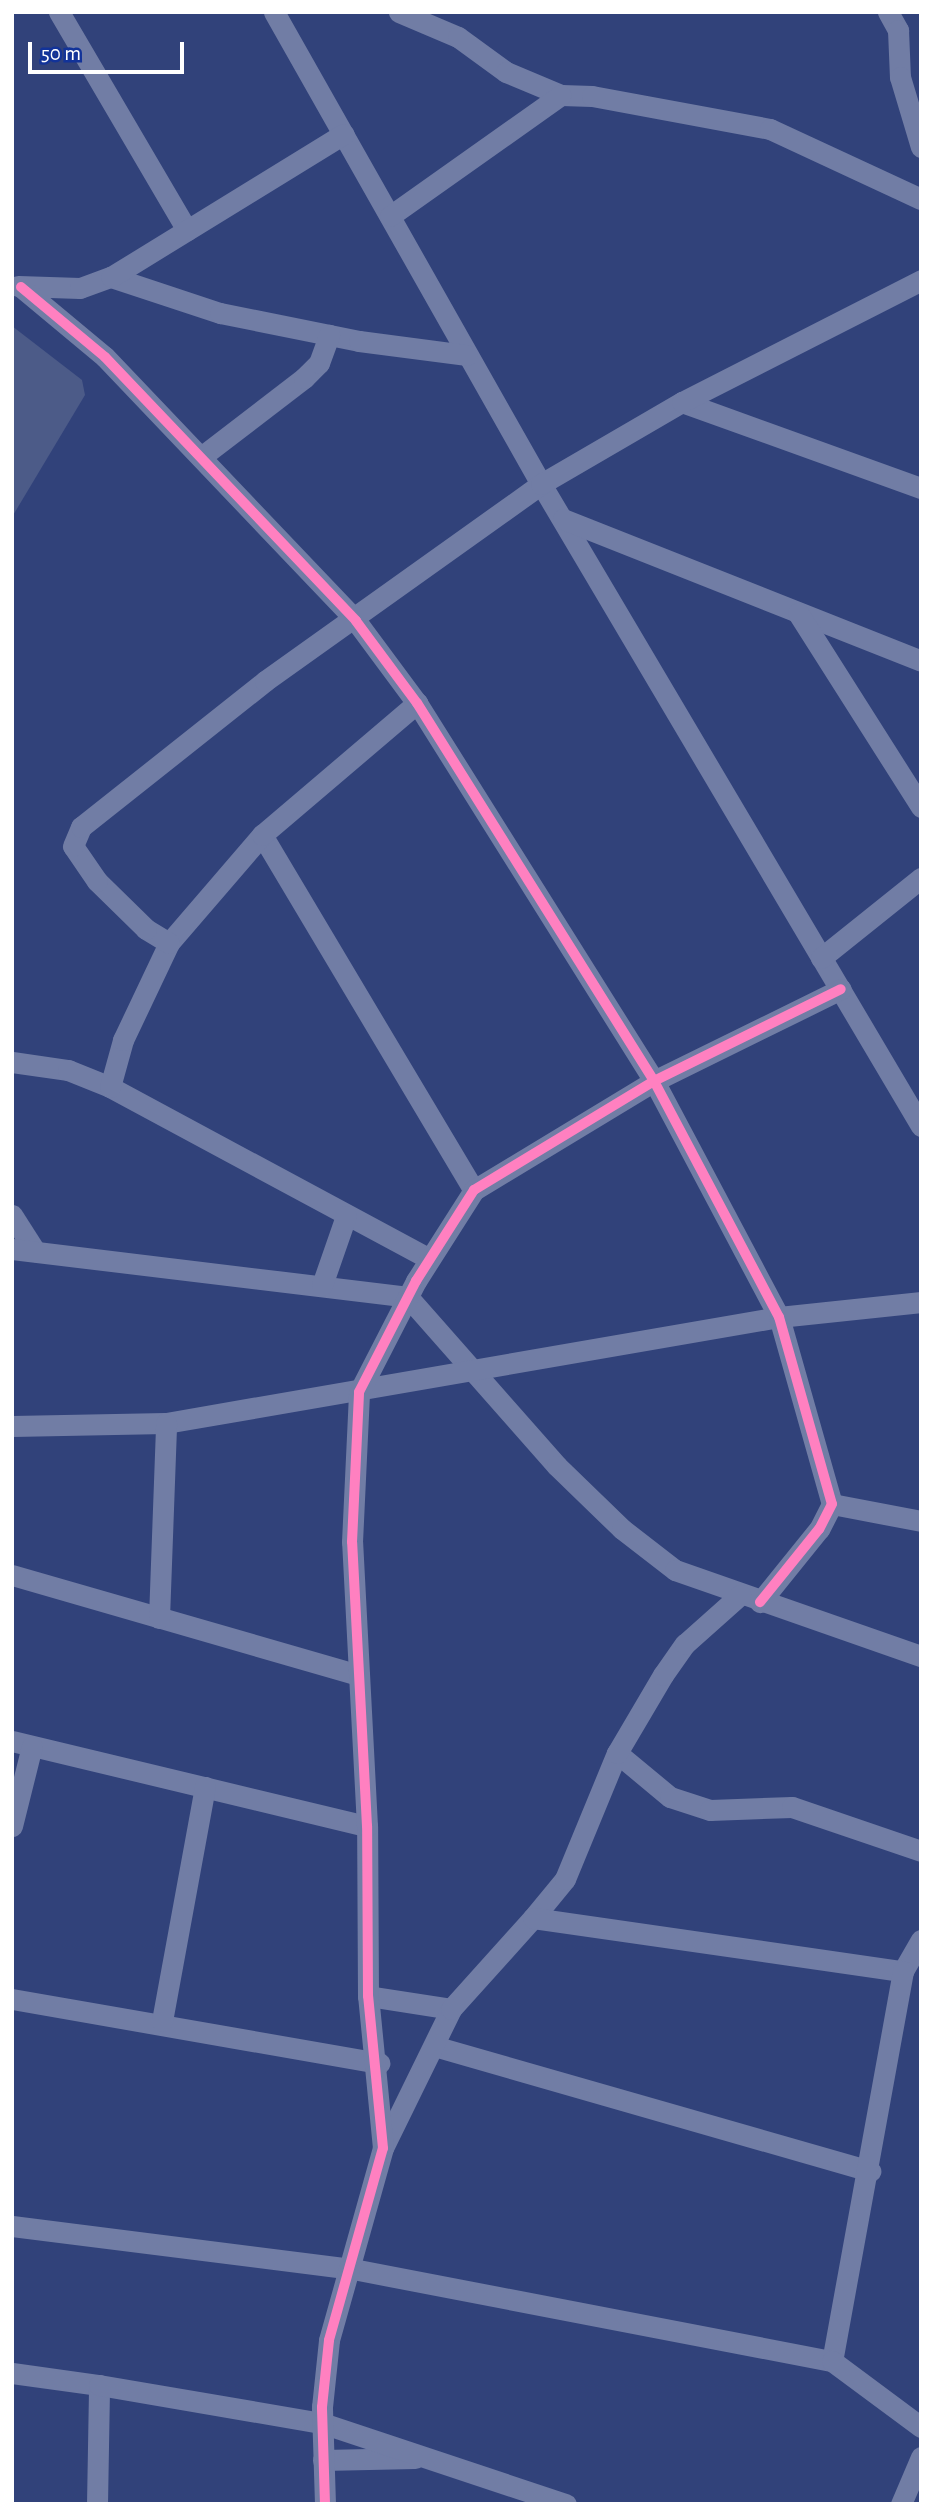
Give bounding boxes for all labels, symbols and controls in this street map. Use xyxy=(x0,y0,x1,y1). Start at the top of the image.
scale bar xyxy=(32,28,187,72)
text: 50 m xyxy=(41,43,81,64)

